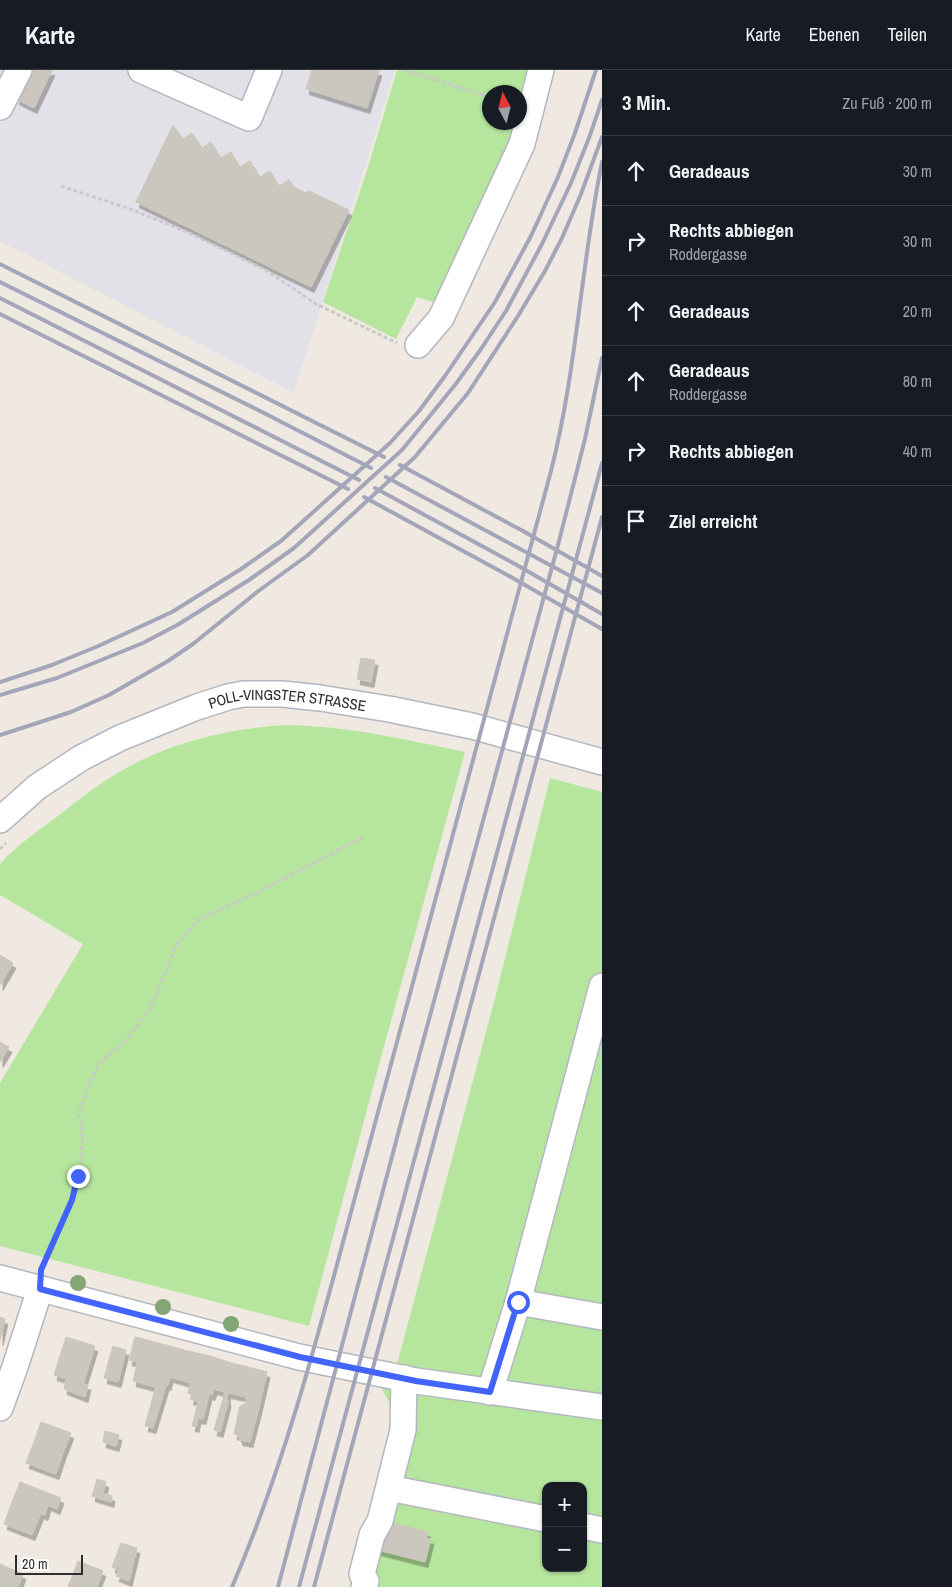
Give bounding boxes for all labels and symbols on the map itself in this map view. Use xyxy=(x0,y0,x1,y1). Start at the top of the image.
north arrow xyxy=(482,85,527,130)
street label: POLL-VINGSTER STRASSE xyxy=(205,683,368,716)
route end xyxy=(67,1165,90,1188)
route start xyxy=(507,1291,530,1314)
scale bar xyxy=(15,1552,82,1575)

